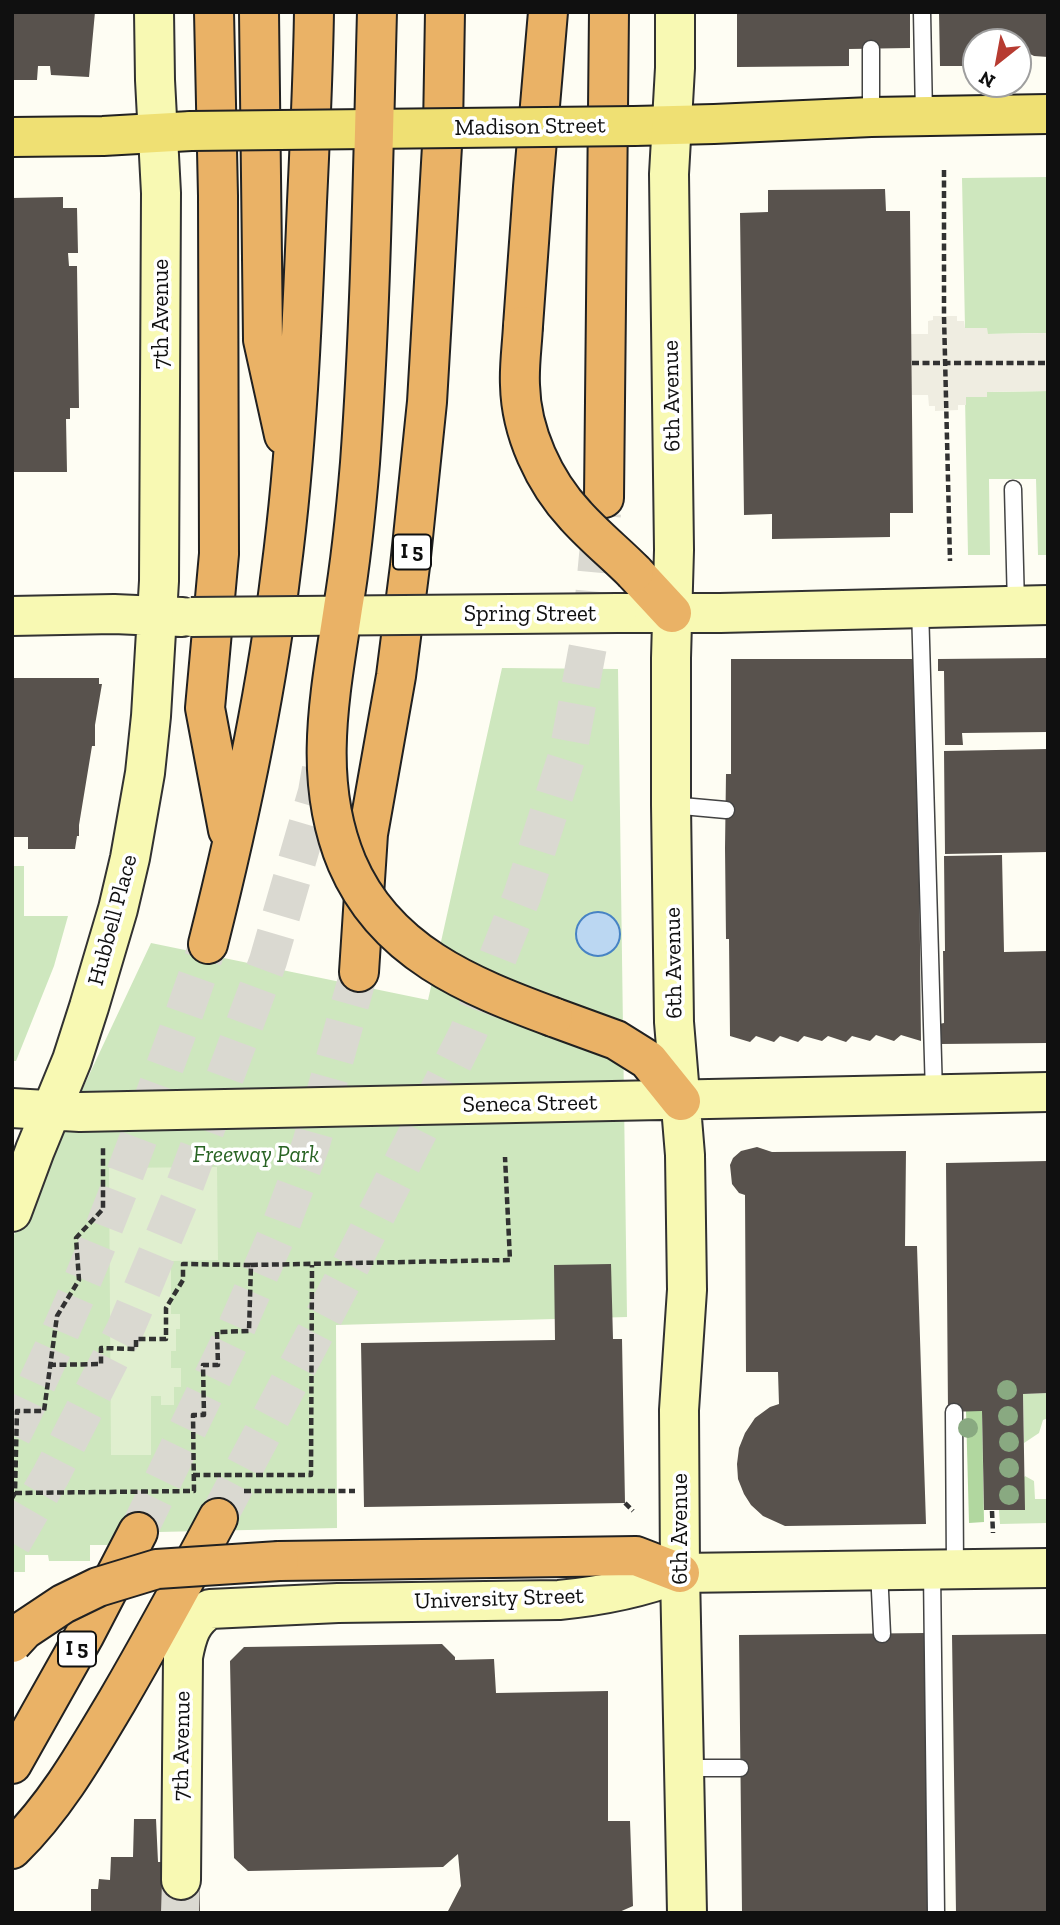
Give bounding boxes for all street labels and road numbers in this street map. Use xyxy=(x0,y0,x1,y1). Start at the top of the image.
street label: Madison Street xyxy=(454,112,606,142)
street label: 7th Avenue xyxy=(147,259,175,369)
street label: 6th Avenue xyxy=(657,340,687,452)
road number: I 5 xyxy=(393,534,431,570)
street label: Spring Street xyxy=(464,600,596,628)
street label: Hubbell Place xyxy=(82,851,144,989)
street label: 6th Avenue xyxy=(659,907,689,1019)
street label: Seneca Street xyxy=(462,1089,598,1119)
street label: 6th Avenue xyxy=(666,1473,694,1585)
street label: University Street xyxy=(414,1582,584,1616)
road number: I 5 xyxy=(58,1632,96,1666)
street label: 7th Avenue xyxy=(167,1691,197,1801)

